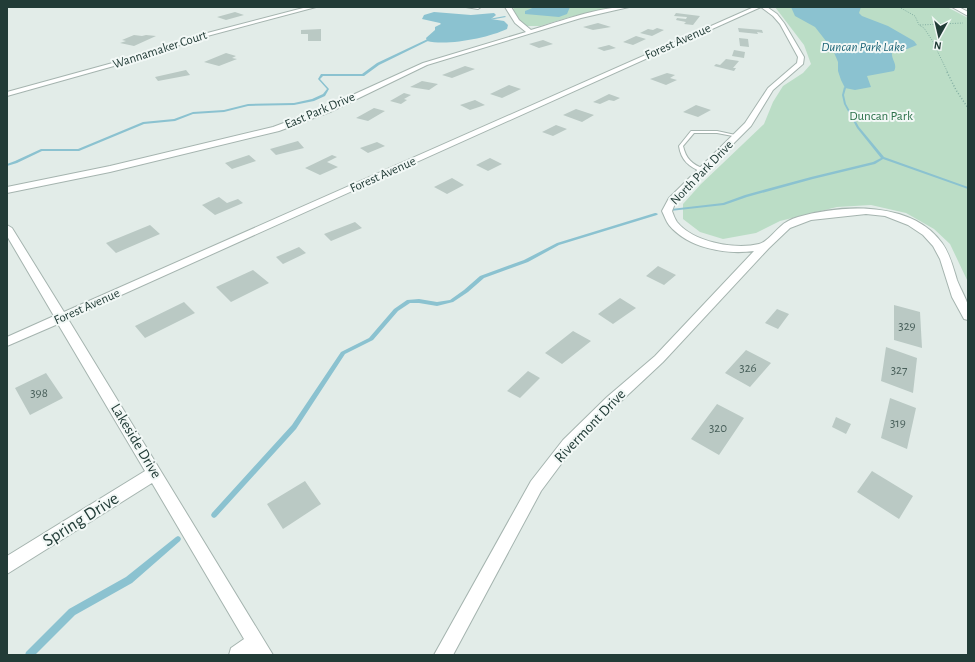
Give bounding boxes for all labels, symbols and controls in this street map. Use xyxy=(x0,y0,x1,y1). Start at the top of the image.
north arrow xyxy=(919,16,959,56)
street label: Forest Avenue xyxy=(643,22,713,62)
street label: Wannamaker Court xyxy=(111,29,209,71)
text: N xyxy=(933,39,942,51)
water label: Duncan Park Lake xyxy=(821,41,905,54)
street label: East Park Drive xyxy=(283,90,357,132)
park label: Duncan Park xyxy=(849,110,913,123)
street label: North Park Drive xyxy=(668,138,736,208)
street label: Forest Avenue xyxy=(348,155,418,195)
street label: Forest Avenue xyxy=(52,287,122,327)
house number: 329 xyxy=(898,320,916,333)
house number: 326 xyxy=(739,362,757,375)
house number: 327 xyxy=(891,364,908,377)
street label: Rivermont Drive xyxy=(552,386,629,465)
house number: 398 xyxy=(30,387,48,400)
street label: Lakeside Drive xyxy=(108,401,164,481)
house number: 319 xyxy=(890,417,906,430)
house number: 320 xyxy=(709,422,727,435)
street label: Spring Drive xyxy=(40,490,122,550)

